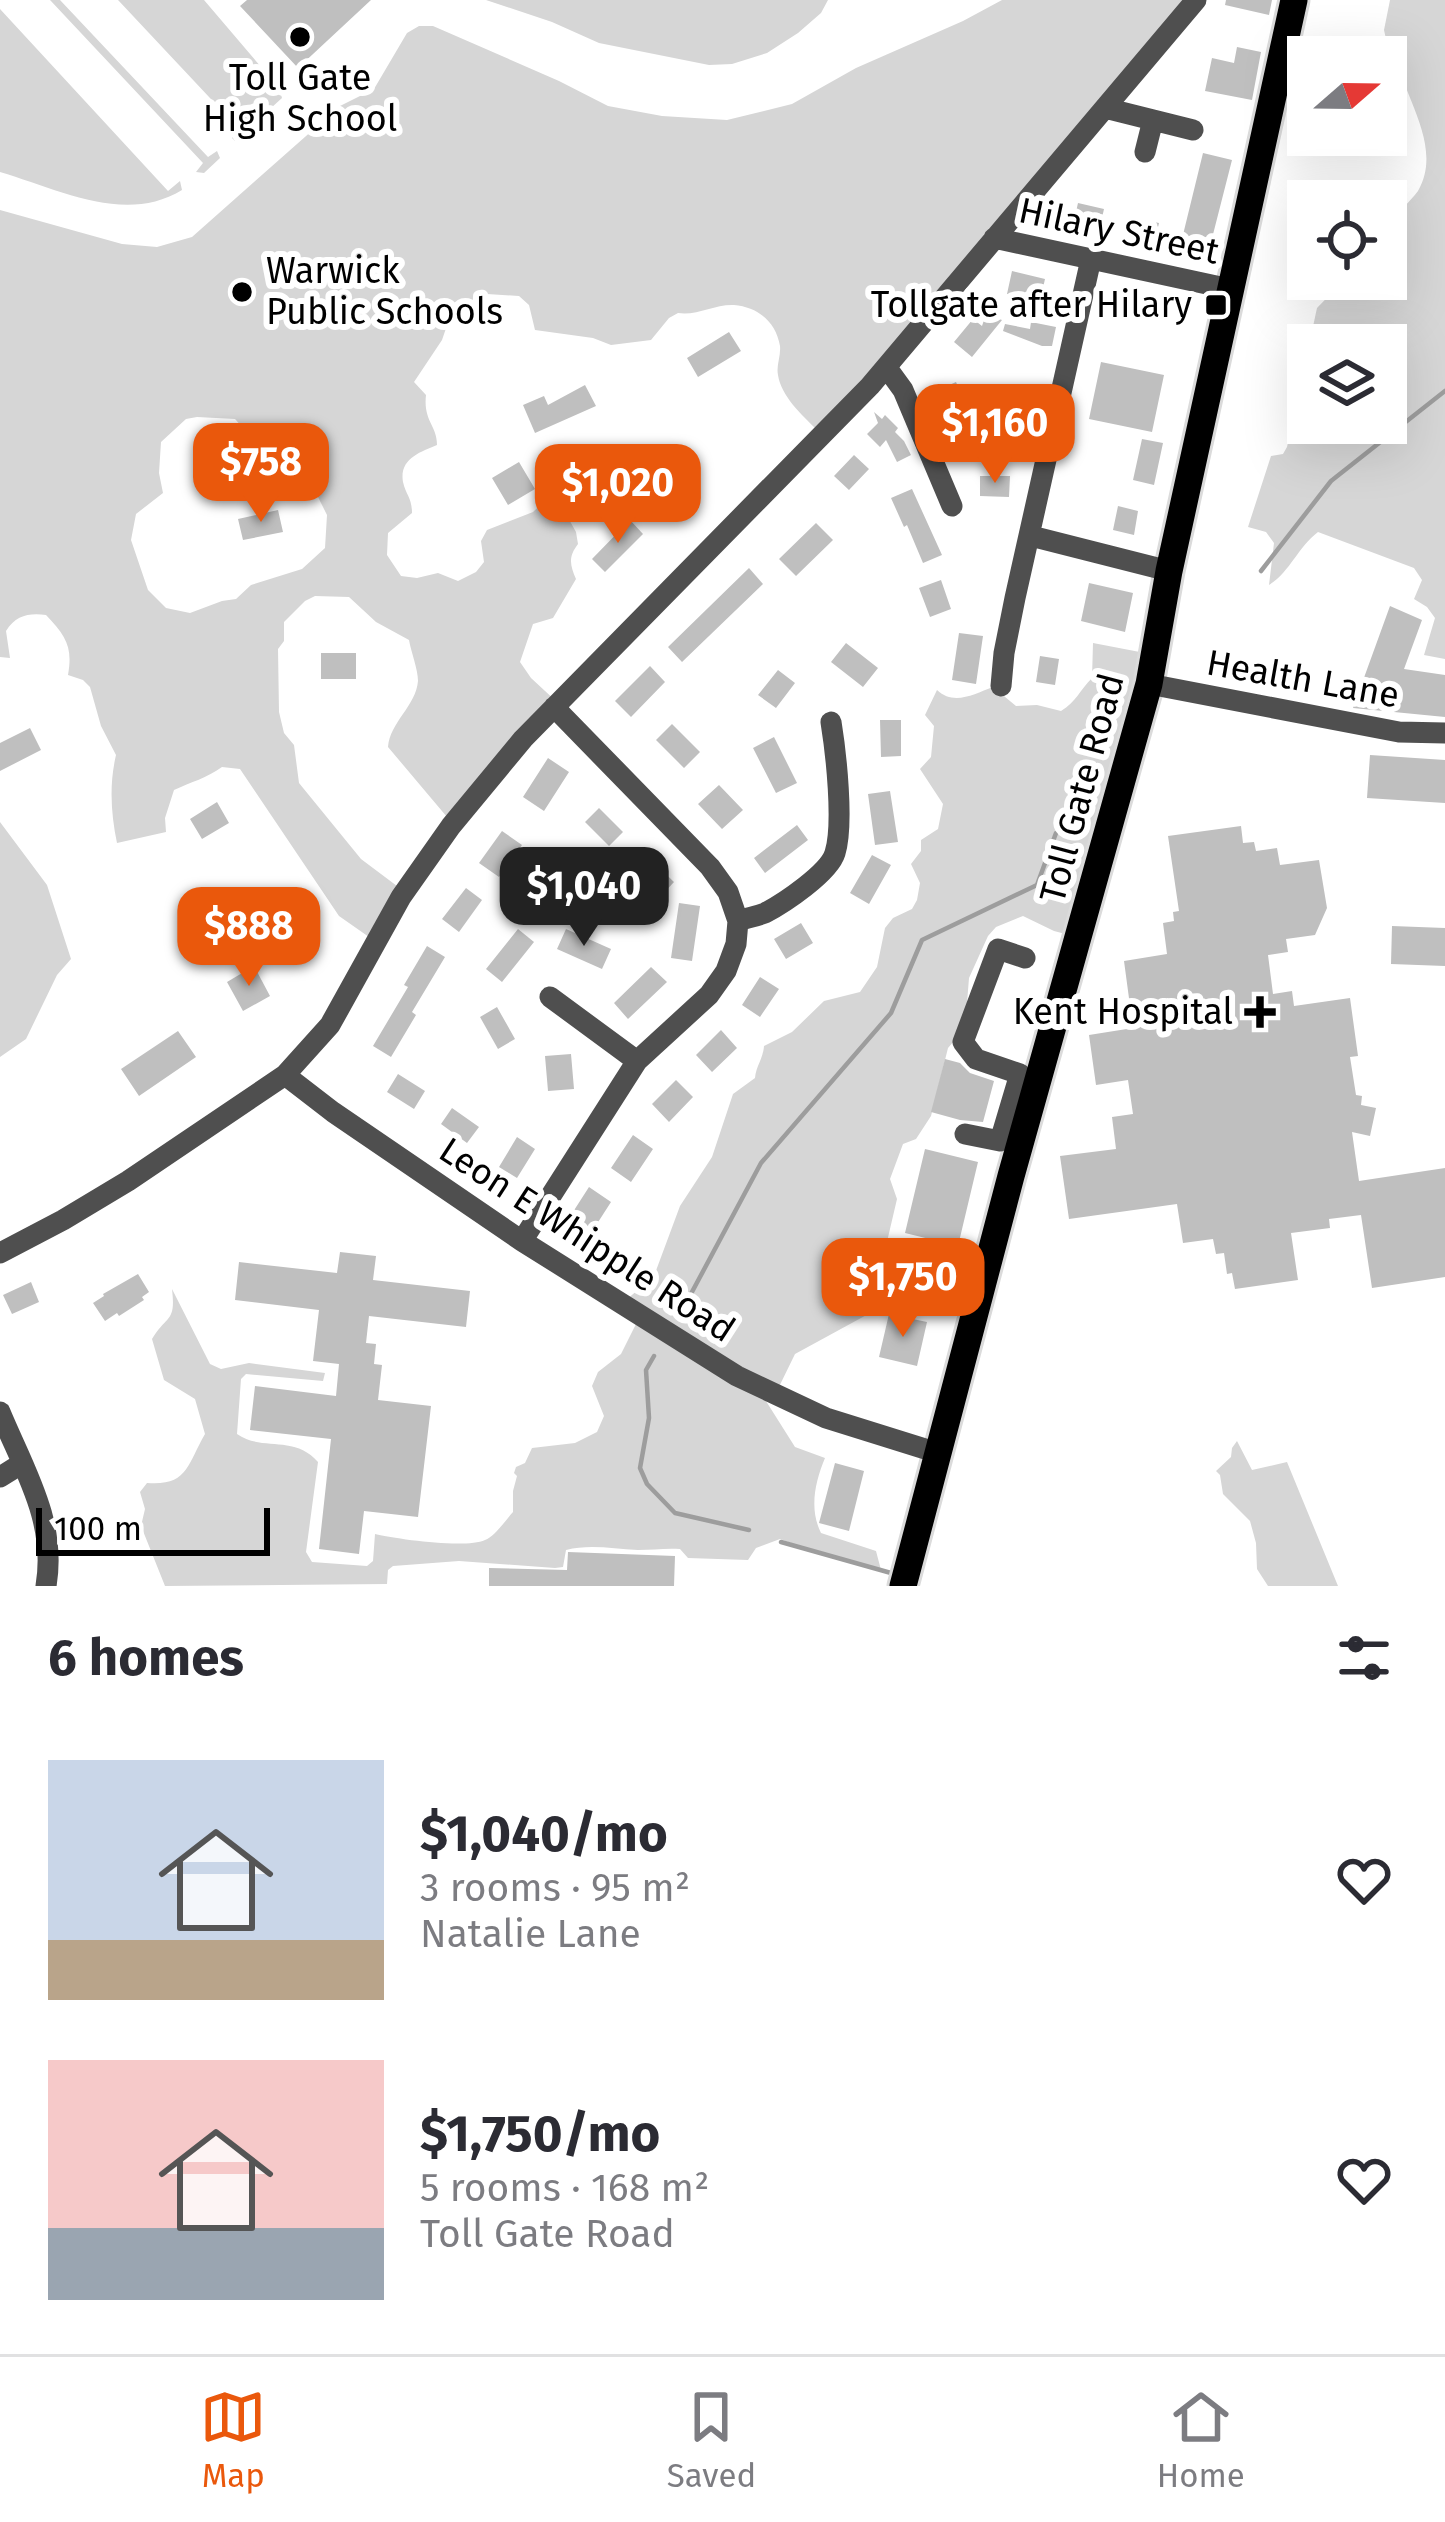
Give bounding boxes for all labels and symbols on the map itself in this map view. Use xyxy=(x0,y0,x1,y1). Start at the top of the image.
marker: Toll Gate High School xyxy=(287,24,313,50)
north arrow xyxy=(1287,36,1407,156)
place label: Toll Gate High School xyxy=(203,56,397,141)
street label: Hilary Street xyxy=(1015,188,1223,274)
place label: Warwick Public Schools xyxy=(266,249,503,334)
marker: Warwick Public Schools xyxy=(229,279,255,305)
place label: Tollgate after Hilary xyxy=(871,283,1192,327)
marker: Tollgate after Hilary xyxy=(1203,292,1229,318)
pin: $1,160 xyxy=(897,384,1093,486)
pin: $758 xyxy=(190,423,332,525)
pin: $1,020 xyxy=(520,444,716,546)
street label: Health Lane xyxy=(1203,640,1403,718)
street label: Toll Gate Road xyxy=(1030,669,1134,907)
pin: $1,040 xyxy=(486,847,682,949)
pin: $888 xyxy=(178,887,320,989)
place label: Kent Hospital xyxy=(1013,990,1233,1034)
marker: Kent Hospital xyxy=(1244,996,1276,1028)
street label: Leon E Whipple Road xyxy=(431,1128,743,1352)
pin: $1,750 xyxy=(805,1238,1001,1340)
scale bar xyxy=(36,1502,270,1555)

